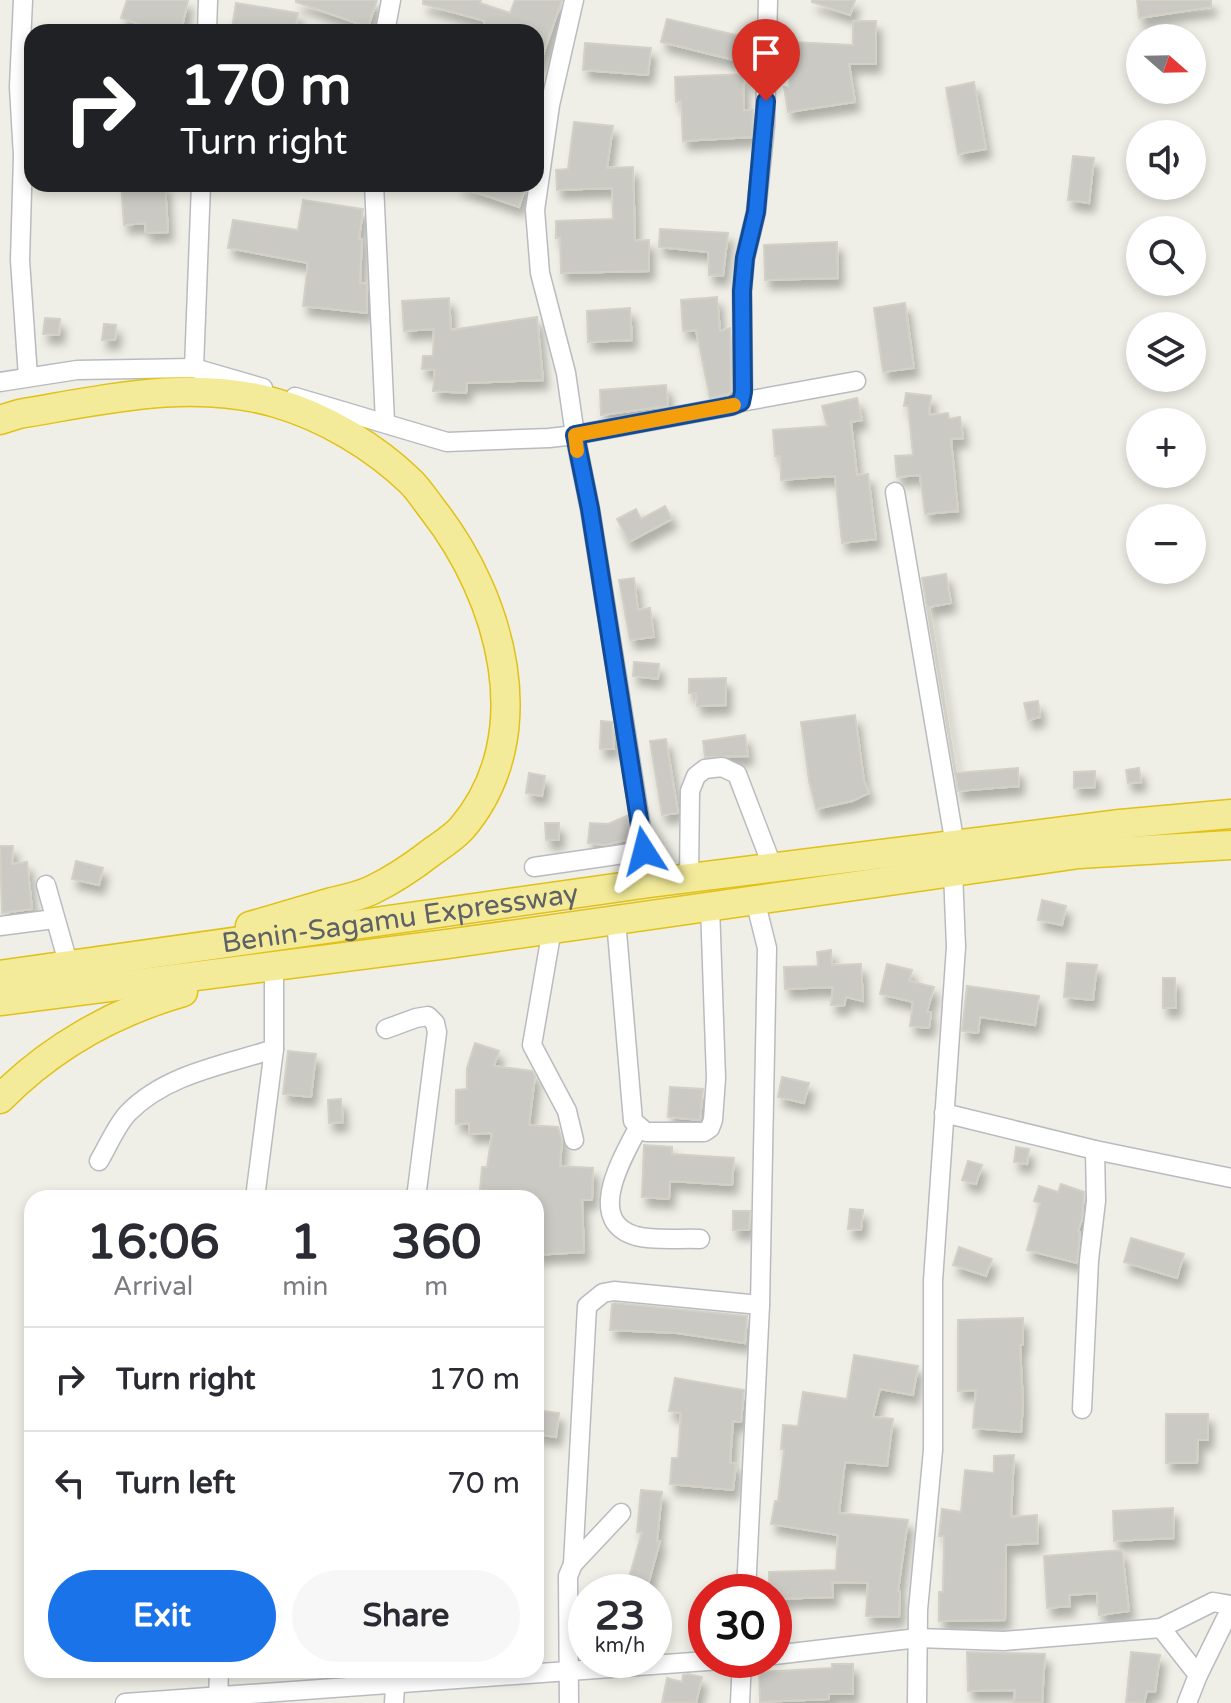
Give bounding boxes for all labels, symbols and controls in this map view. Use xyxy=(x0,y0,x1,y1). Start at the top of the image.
pin xyxy=(732,19,800,101)
north arrow xyxy=(1126,24,1206,104)
map controls xyxy=(1126,24,1206,584)
icon: arrive xyxy=(744,31,788,75)
text: 170 m xyxy=(180,53,351,120)
icon: right xyxy=(48,56,152,160)
button: sound xyxy=(1126,120,1206,200)
text: Turn right xyxy=(180,121,347,164)
button: search xyxy=(1126,216,1206,296)
button: layers xyxy=(1126,312,1206,392)
button: + xyxy=(1126,408,1206,488)
button: − xyxy=(1126,504,1206,584)
position arrow xyxy=(602,809,686,893)
street label: Benin-Sagamu Expressway xyxy=(220,876,580,960)
text: 16:06 xyxy=(87,1214,220,1272)
text: 1 xyxy=(290,1214,320,1272)
text: 360 xyxy=(391,1214,481,1272)
text: Arrival xyxy=(113,1271,193,1302)
text: min xyxy=(282,1271,328,1302)
text: m xyxy=(424,1271,448,1302)
icon: right xyxy=(48,1357,92,1401)
text: Turn right xyxy=(116,1361,256,1398)
text: 170 m xyxy=(428,1361,520,1398)
icon: left xyxy=(48,1461,92,1505)
text: Turn left xyxy=(116,1465,235,1502)
text: 70 m xyxy=(447,1465,520,1502)
button: Exit xyxy=(48,1570,276,1662)
button: Share xyxy=(292,1570,520,1662)
speed limit sign: 30 xyxy=(688,1574,792,1678)
text: 23 xyxy=(595,1592,645,1640)
text: km/h xyxy=(595,1634,645,1658)

